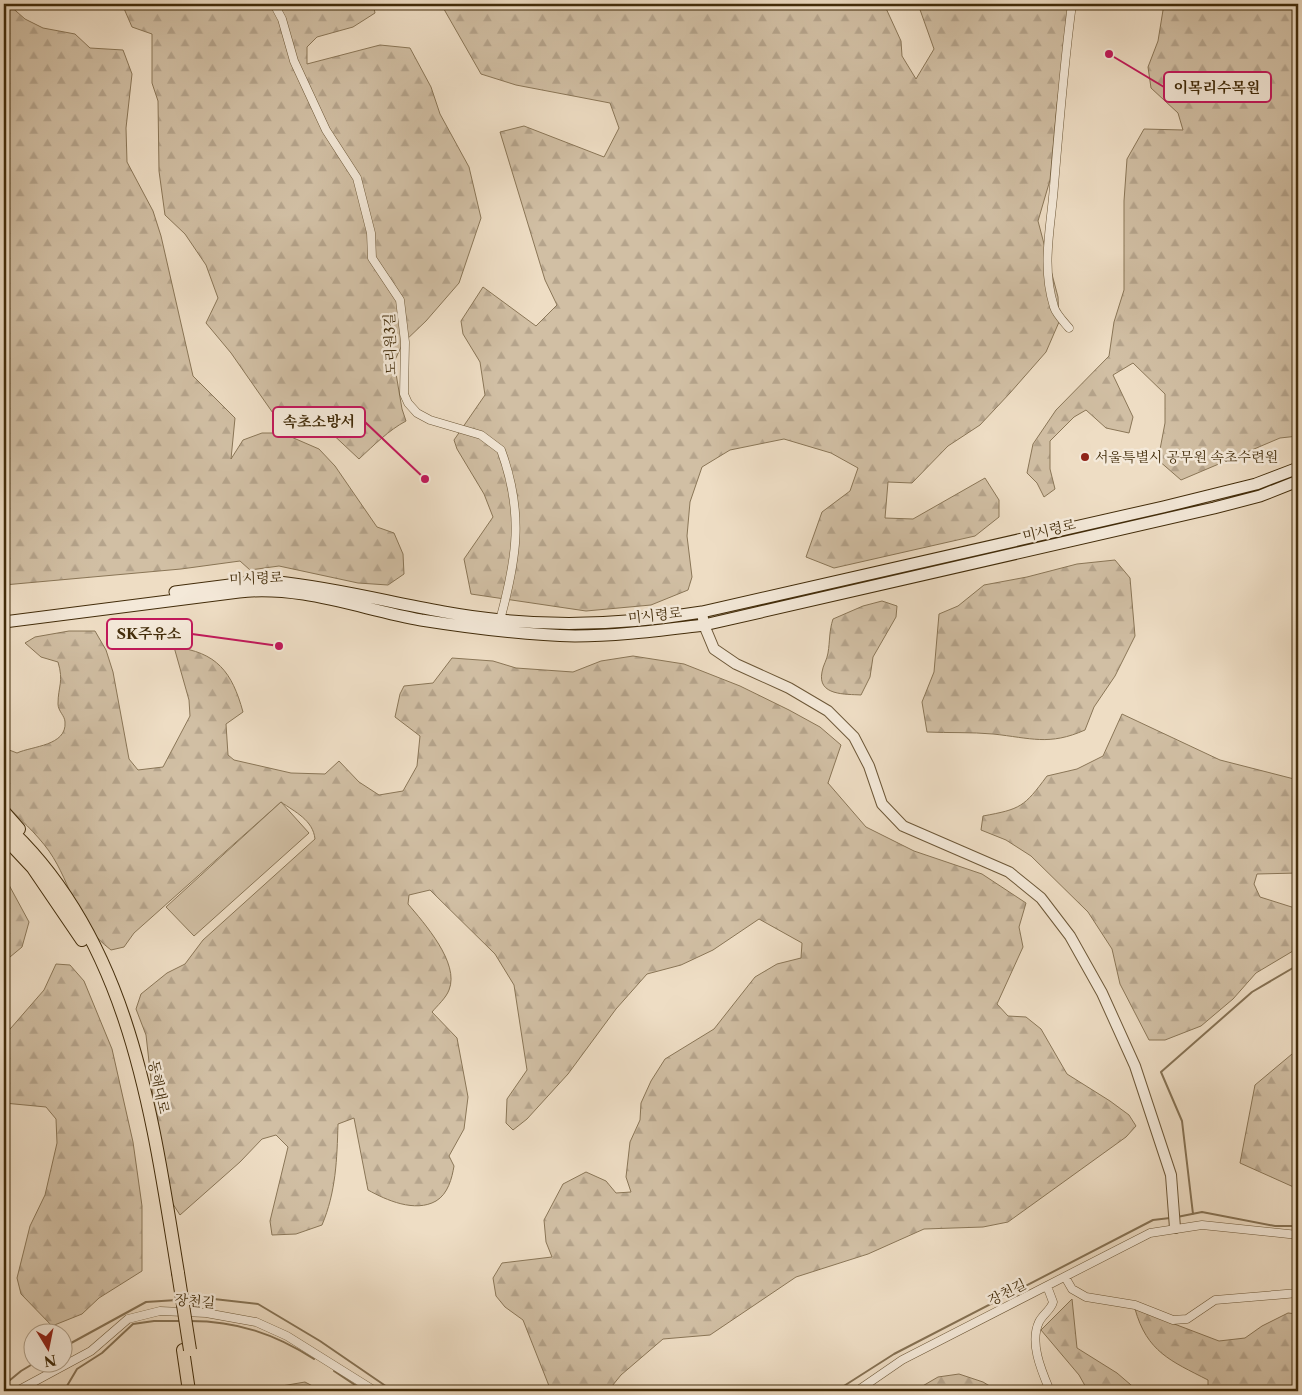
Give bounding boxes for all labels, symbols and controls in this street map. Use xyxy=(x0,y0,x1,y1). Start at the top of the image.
callout: 이목리수목원 xyxy=(1164,72,1271,102)
text: 이목리수목원 xyxy=(1174,78,1260,97)
street label: 도리원3길 xyxy=(380,313,400,375)
callout: 속초소방서 xyxy=(273,407,365,437)
text: 속초소방서 xyxy=(283,412,355,431)
place label: 서울특별시 공무원 속초수련원 xyxy=(1095,448,1278,466)
marker: 서울특별시 공무원 속초수련원 xyxy=(1079,451,1091,463)
street label: 미시령로 xyxy=(1021,515,1078,545)
street label: 미시령로 xyxy=(229,568,284,588)
street label: 미시령로 xyxy=(627,603,683,627)
callout: SK주유소 xyxy=(107,619,192,649)
text: SK주유소 xyxy=(116,624,182,643)
street label: 동해대로 xyxy=(145,1059,174,1116)
street label: 장천길 xyxy=(985,1275,1029,1309)
street label: 장천길 xyxy=(174,1290,216,1312)
north arrow xyxy=(22,1322,72,1372)
text: N xyxy=(43,1351,58,1371)

